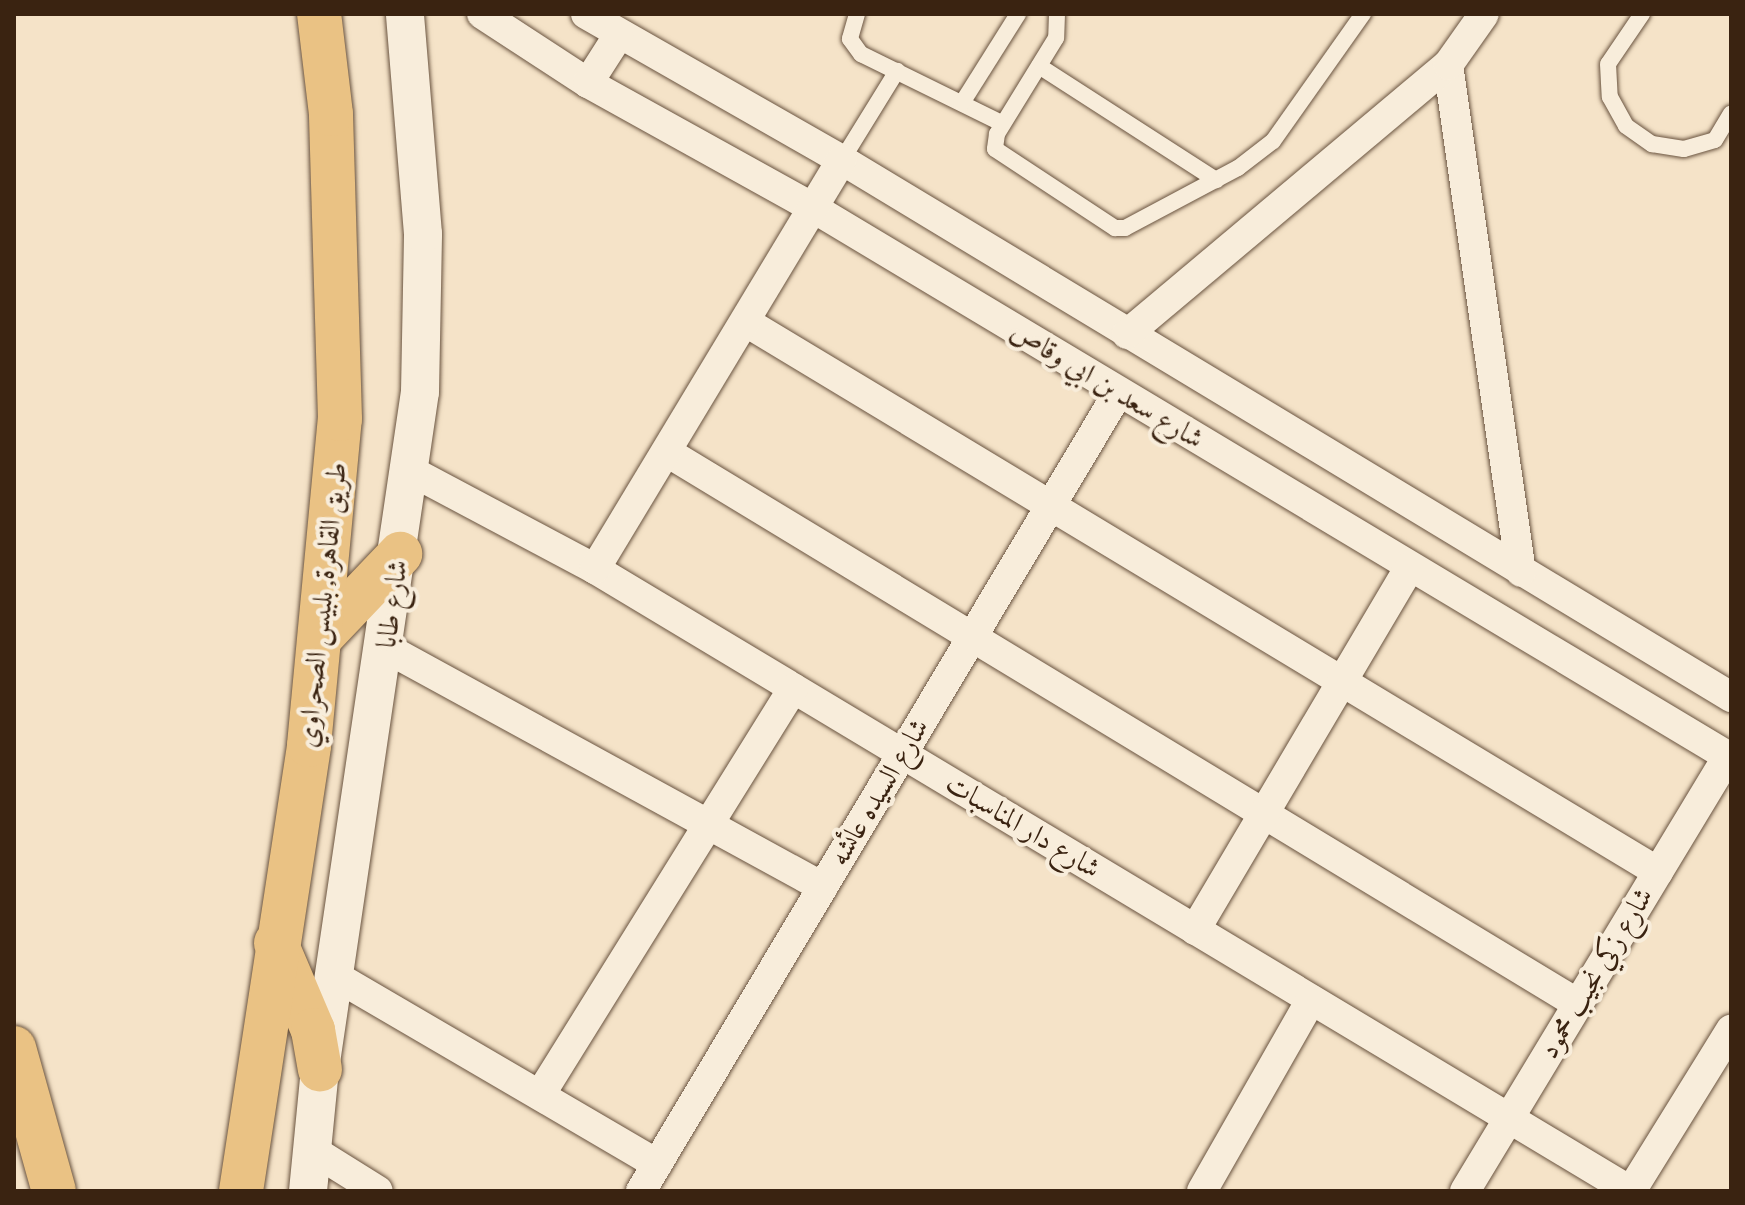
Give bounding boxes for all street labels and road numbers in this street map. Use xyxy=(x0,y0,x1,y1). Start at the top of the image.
street label: شارع سعد بن ابي وقاص xyxy=(1004,314,1210,456)
street label: طريق القاهرة, بلبيس الصحراوي xyxy=(290,461,354,749)
street label: شارع طابا xyxy=(369,558,415,650)
street label: شارع السيده عائشه xyxy=(822,712,936,872)
street label: شارع دار المناسبات xyxy=(939,767,1107,885)
street label: شارع زكي نجيب محمود xyxy=(1532,881,1660,1065)

